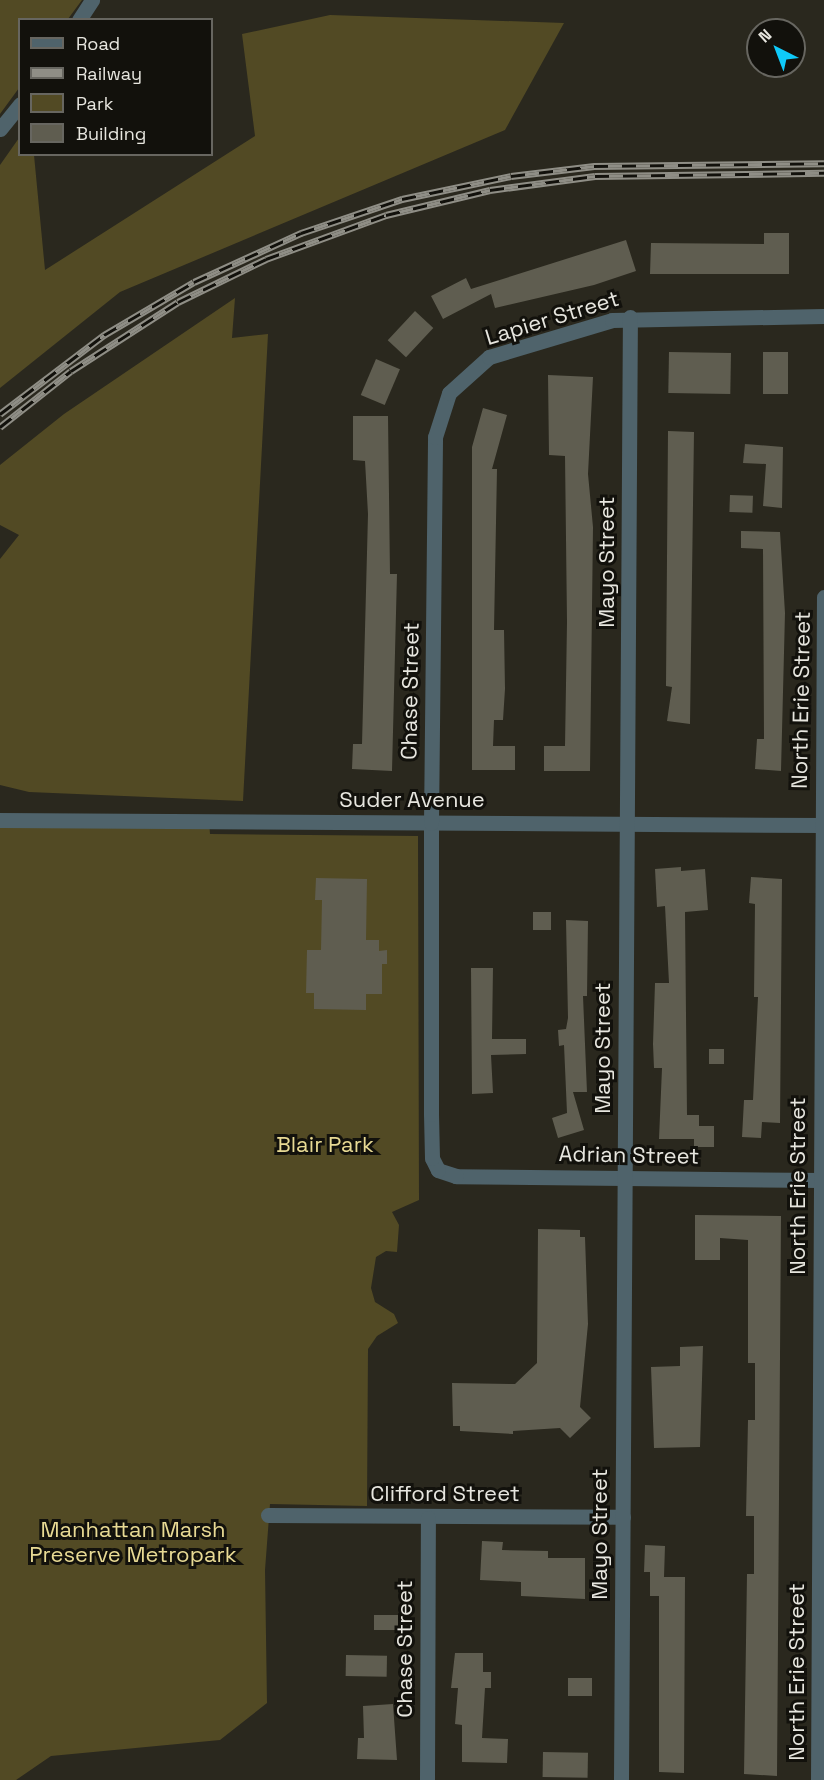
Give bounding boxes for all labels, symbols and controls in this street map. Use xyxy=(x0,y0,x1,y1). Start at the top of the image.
legend xyxy=(18,18,213,156)
north arrow xyxy=(746,18,806,78)
text: N xyxy=(754,24,776,47)
text: Road xyxy=(76,32,120,55)
text: Railway xyxy=(76,62,142,85)
text: Park xyxy=(76,92,113,115)
text: Building xyxy=(76,122,146,145)
street label: Lapier Street xyxy=(482,285,622,351)
street label: Mayo Street xyxy=(594,496,620,628)
street label: North Erie Street xyxy=(786,611,816,789)
street label: Chase Street xyxy=(396,622,424,760)
street label: Suder Avenue xyxy=(339,787,485,813)
street label: Mayo Street xyxy=(590,982,616,1114)
street label: North Erie Street xyxy=(785,1097,811,1275)
park label: Blair Park xyxy=(276,1132,374,1158)
street label: Adrian Street xyxy=(558,1141,700,1169)
street label: Mayo Street xyxy=(587,1468,613,1600)
street label: Clifford Street xyxy=(370,1481,520,1507)
park label: Manhattan Marsh Preserve Metropark xyxy=(29,1516,237,1568)
street label: Chase Street xyxy=(392,1580,418,1718)
street label: North Erie Street xyxy=(784,1583,810,1761)

